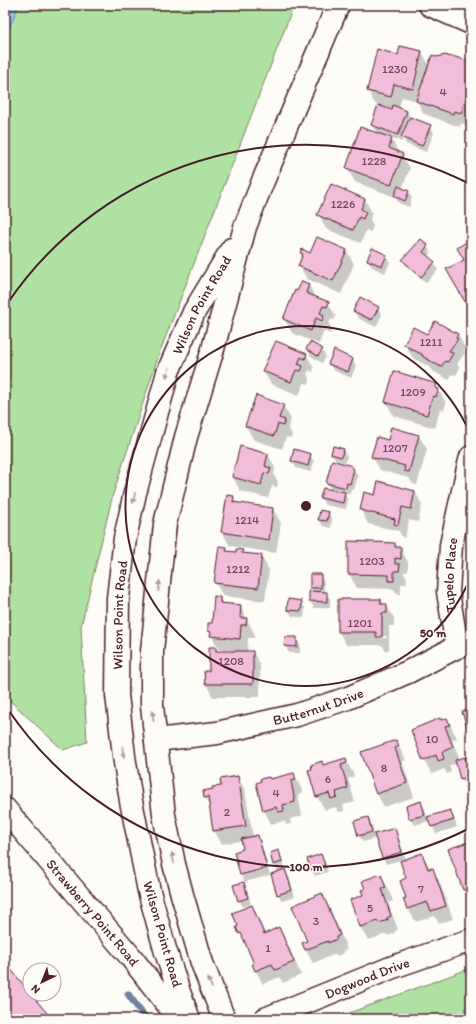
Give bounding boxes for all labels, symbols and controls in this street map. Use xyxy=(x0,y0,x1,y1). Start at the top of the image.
house number: 1230 xyxy=(382,62,408,76)
house number: 4 xyxy=(439,85,447,99)
house number: 1228 xyxy=(362,154,387,168)
house number: 1226 xyxy=(331,197,355,211)
street label: Wilson Point Road xyxy=(169,252,235,357)
house number: 1211 xyxy=(419,335,443,349)
one-way arrow xyxy=(165,367,171,379)
house number: 1209 xyxy=(400,385,426,399)
house number: 1207 xyxy=(382,441,408,455)
one-way arrow xyxy=(131,492,137,504)
centre of rings xyxy=(299,499,313,513)
house number: 1214 xyxy=(235,513,259,527)
street label: Tupelo Place xyxy=(440,535,462,613)
house number: 1203 xyxy=(359,554,385,568)
street label: Wilson Point Road xyxy=(109,559,131,670)
house number: 1212 xyxy=(226,562,251,576)
one-way arrow xyxy=(156,580,162,592)
house number: 1201 xyxy=(348,616,373,630)
text: 50 m xyxy=(420,626,447,640)
house number: 1208 xyxy=(218,654,244,668)
street label: Butternut Drive xyxy=(271,684,367,729)
one-way arrow xyxy=(150,710,157,722)
house number: 10 xyxy=(426,732,438,746)
one-way arrow xyxy=(120,746,126,758)
house number: 8 xyxy=(381,761,388,775)
house number: 6 xyxy=(325,772,331,786)
house number: 4 xyxy=(272,786,280,800)
house number: 2 xyxy=(224,805,231,819)
one-way arrow xyxy=(169,852,175,864)
street label: Strawberry Point Road xyxy=(42,856,143,970)
text: 100 m xyxy=(289,860,323,874)
street label: Wilson Point Road xyxy=(139,879,186,990)
house number: 7 xyxy=(418,882,424,896)
house number: 5 xyxy=(367,901,373,915)
house number: 3 xyxy=(313,914,320,928)
house number: 1 xyxy=(265,941,271,955)
street label: Dogwood Drive xyxy=(322,954,412,1003)
north arrow xyxy=(22,962,62,1002)
one-way arrow xyxy=(206,976,212,988)
text: N xyxy=(28,982,43,996)

